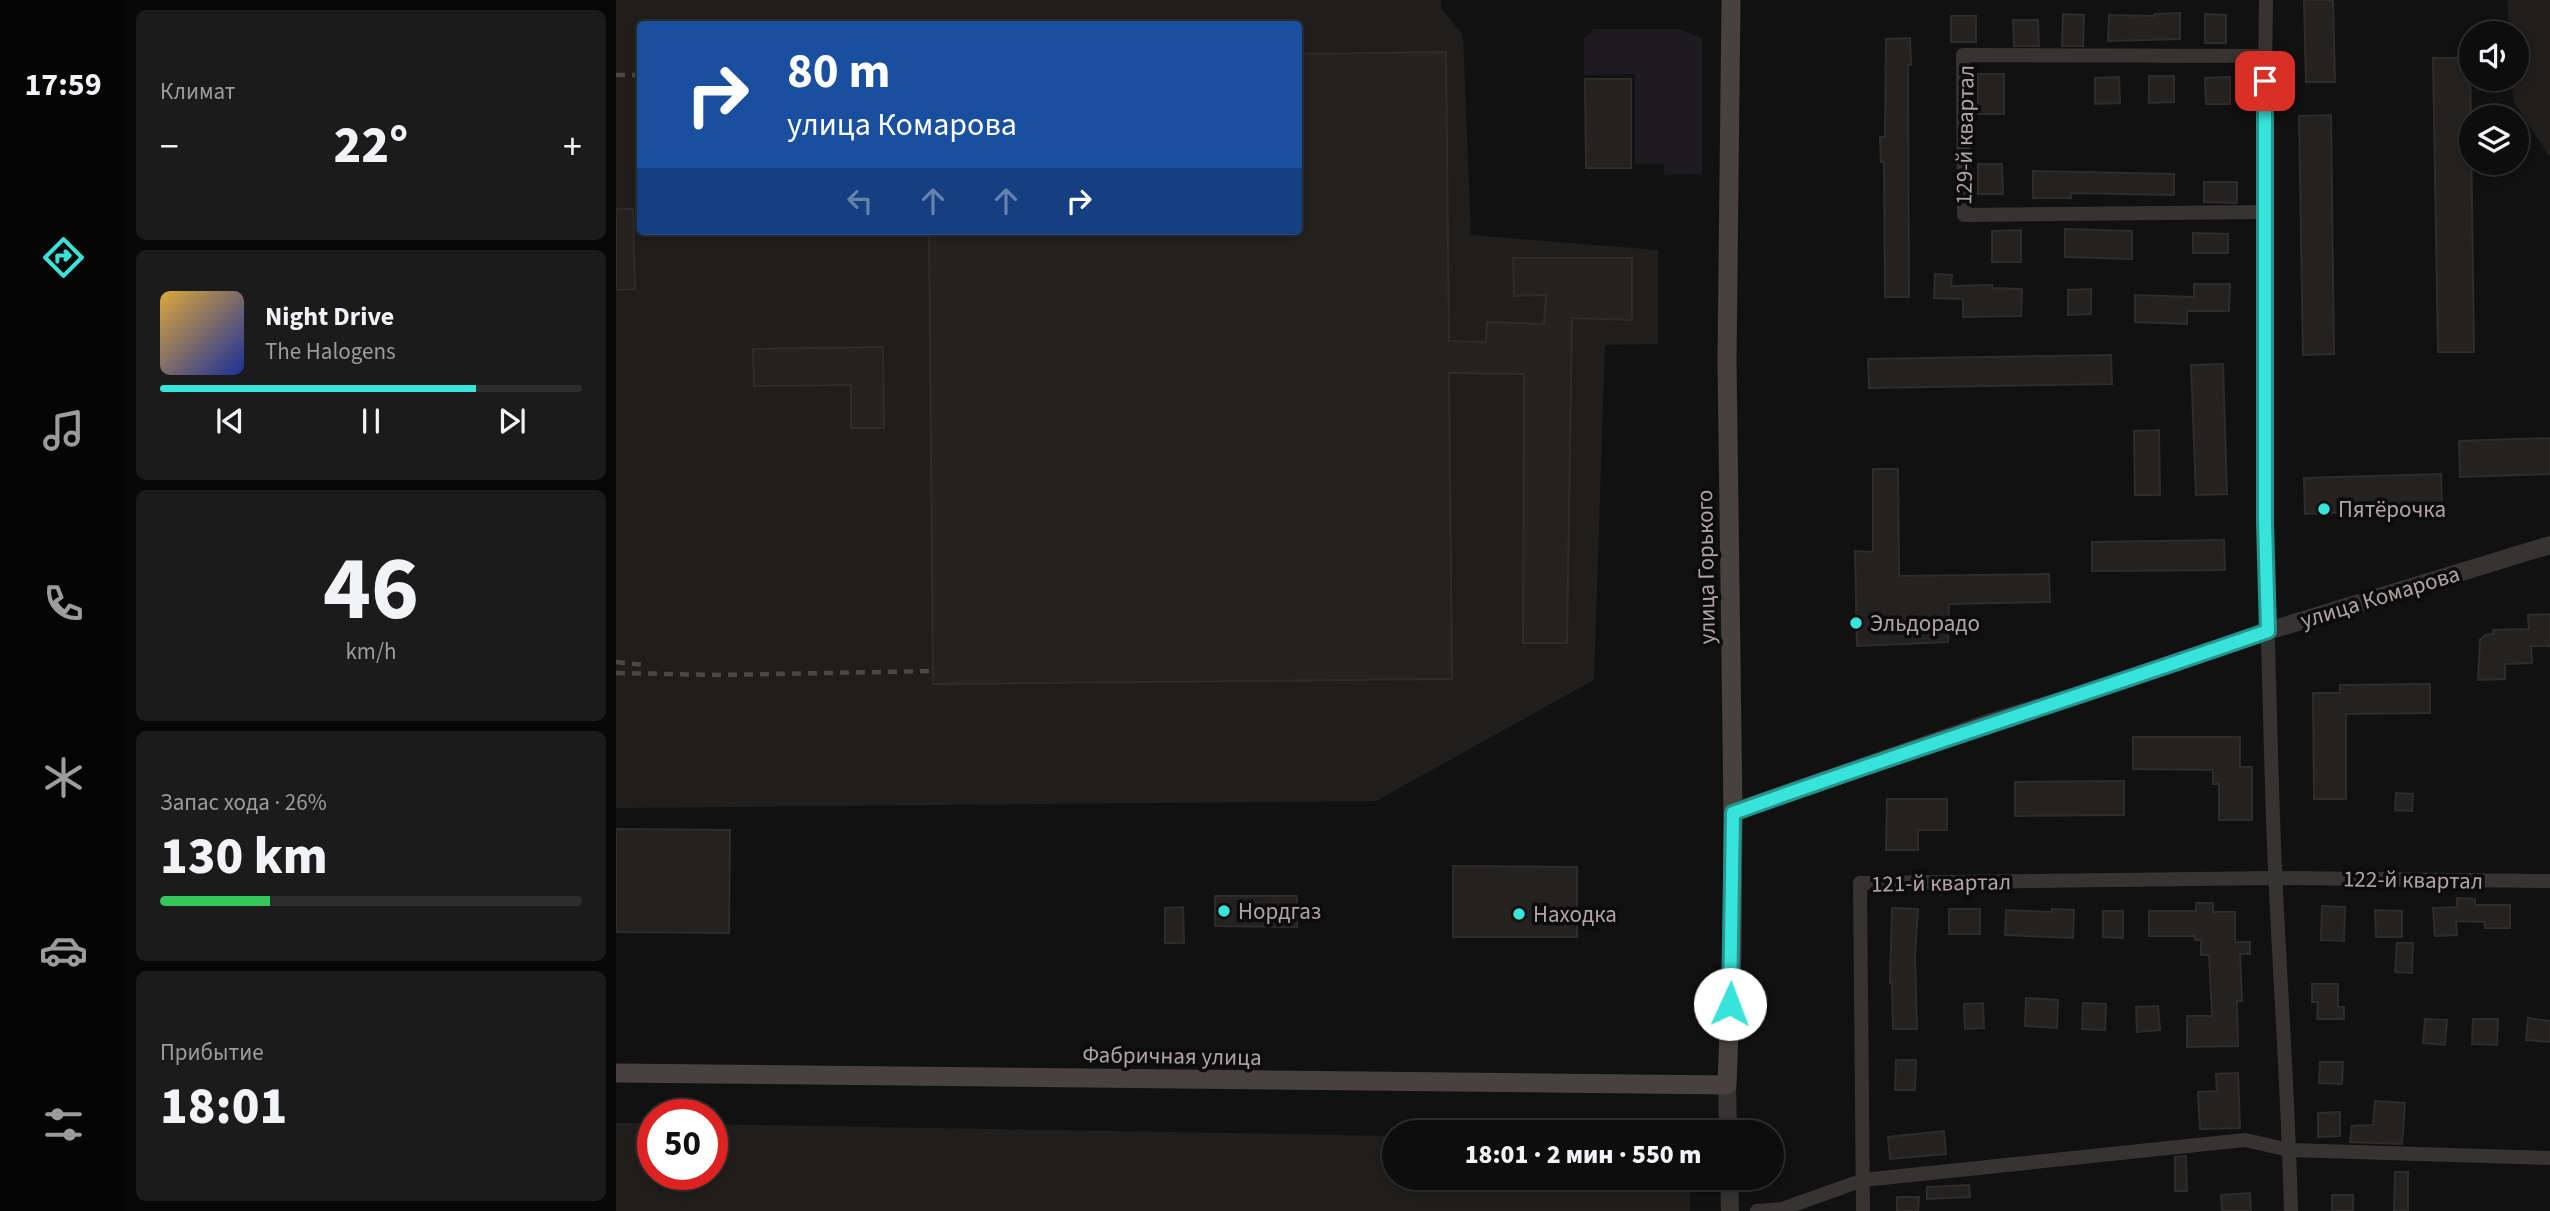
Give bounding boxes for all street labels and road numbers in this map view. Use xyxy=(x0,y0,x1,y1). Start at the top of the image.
street label: 129-й квартал xyxy=(1947,65,1983,205)
street label: улица Горького xyxy=(1688,489,1724,645)
street label: улица Комарова xyxy=(2296,557,2464,637)
street label: 122-й квартал xyxy=(2343,862,2483,898)
street label: 121-й квартал xyxy=(1871,865,2011,901)
street label: Фабричная улица xyxy=(1082,1038,1262,1074)

